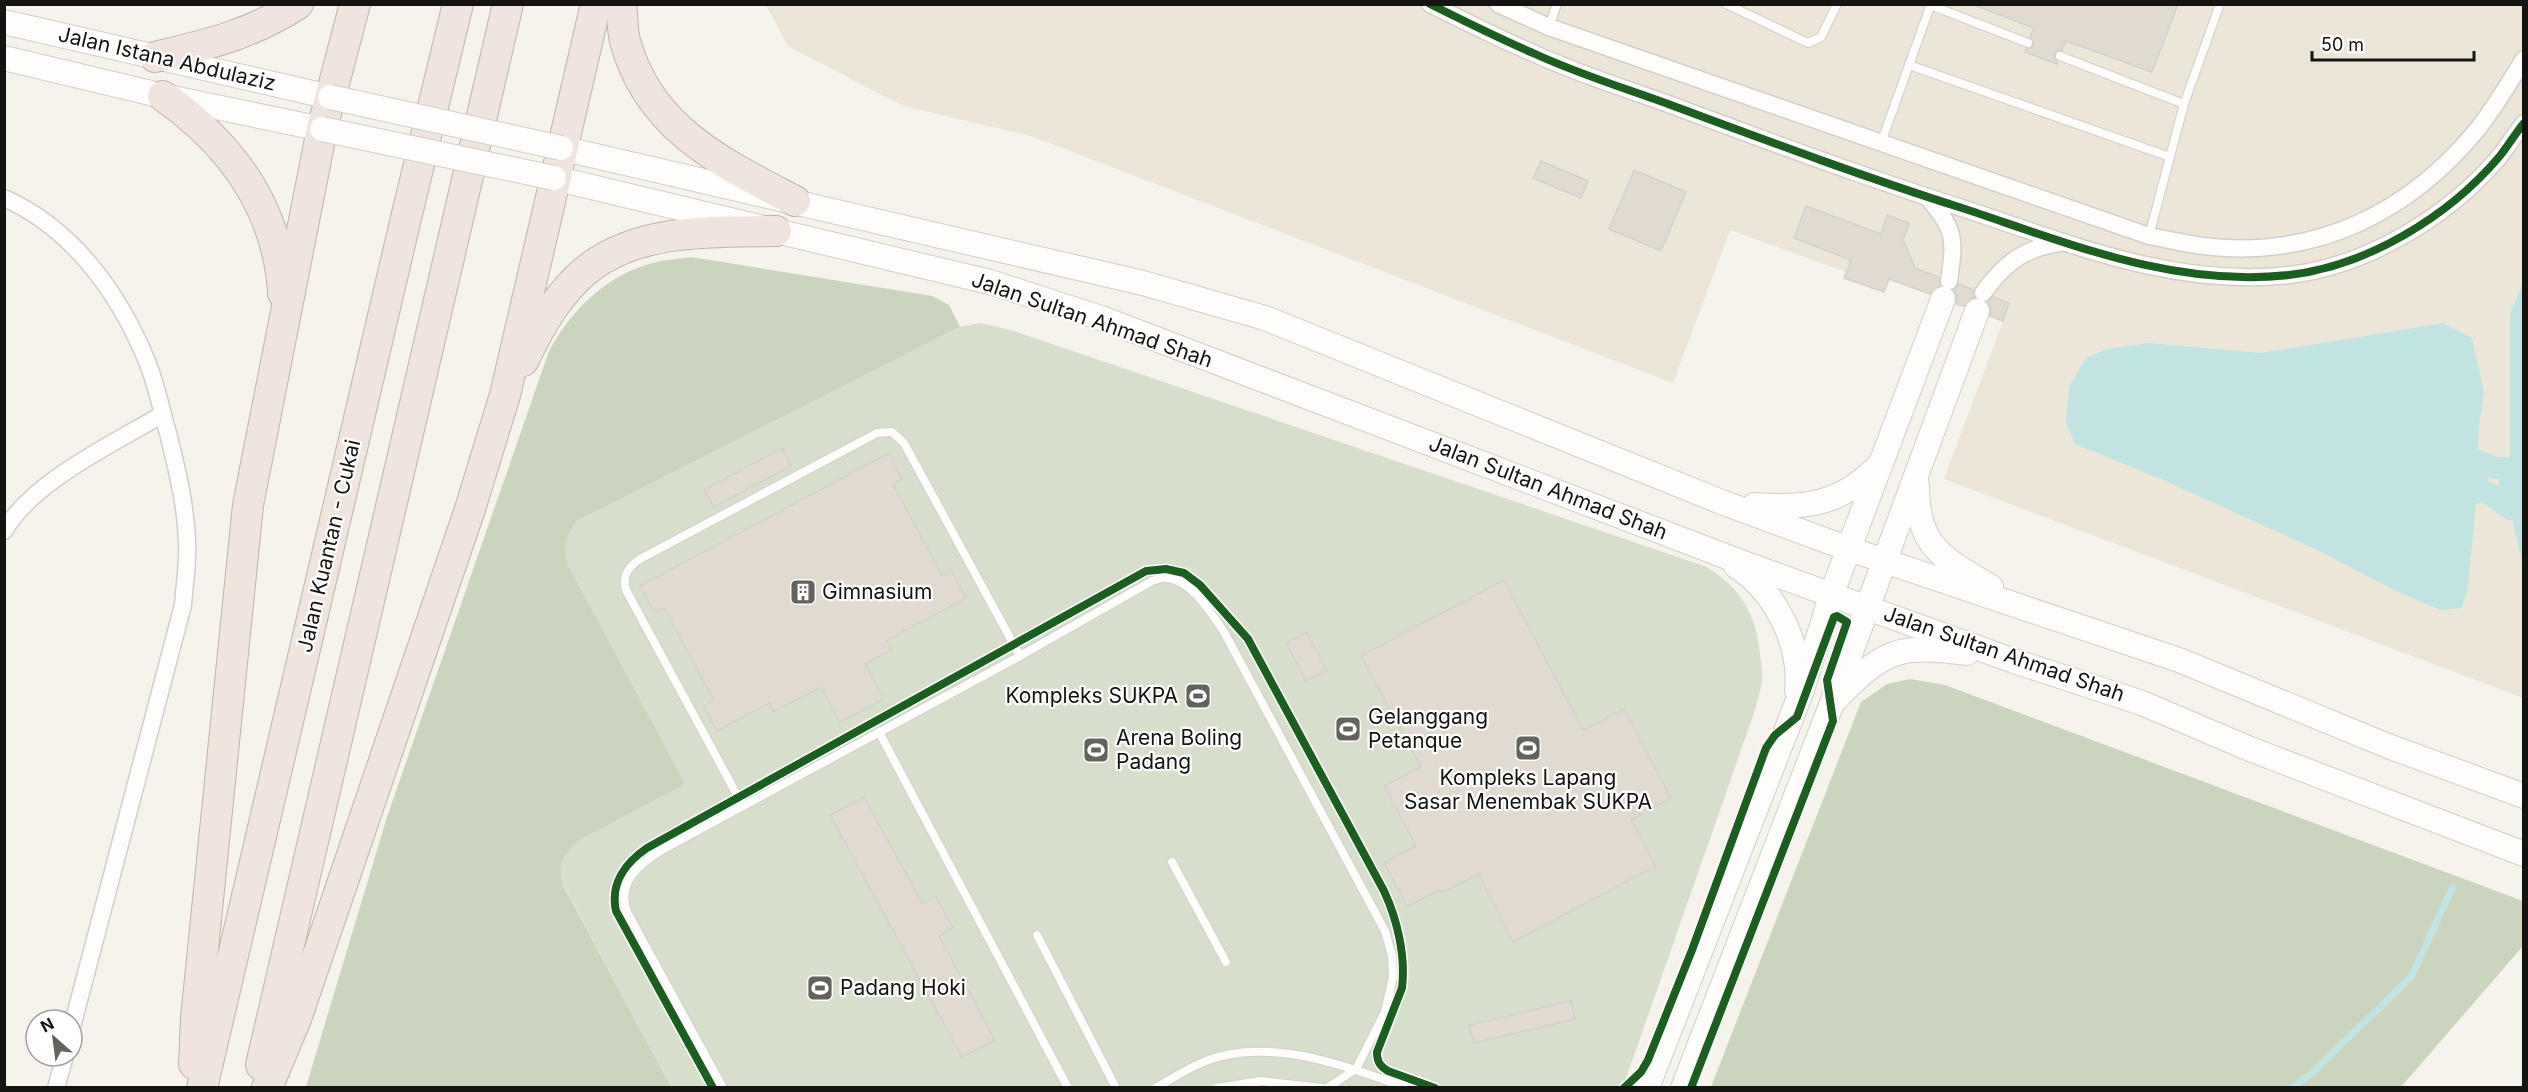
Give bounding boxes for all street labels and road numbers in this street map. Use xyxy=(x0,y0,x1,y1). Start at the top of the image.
street label: Jalan Istana Abdulaziz xyxy=(56,21,278,96)
street label: Jalan Sultan Ahmad Shah xyxy=(968,266,1216,373)
street label: Jalan Sultan Ahmad Shah xyxy=(1425,430,1671,545)
street label: Jalan Kuantan - Cukai xyxy=(292,437,365,655)
street label: Jalan Sultan Ahmad Shah xyxy=(1880,600,2128,707)

